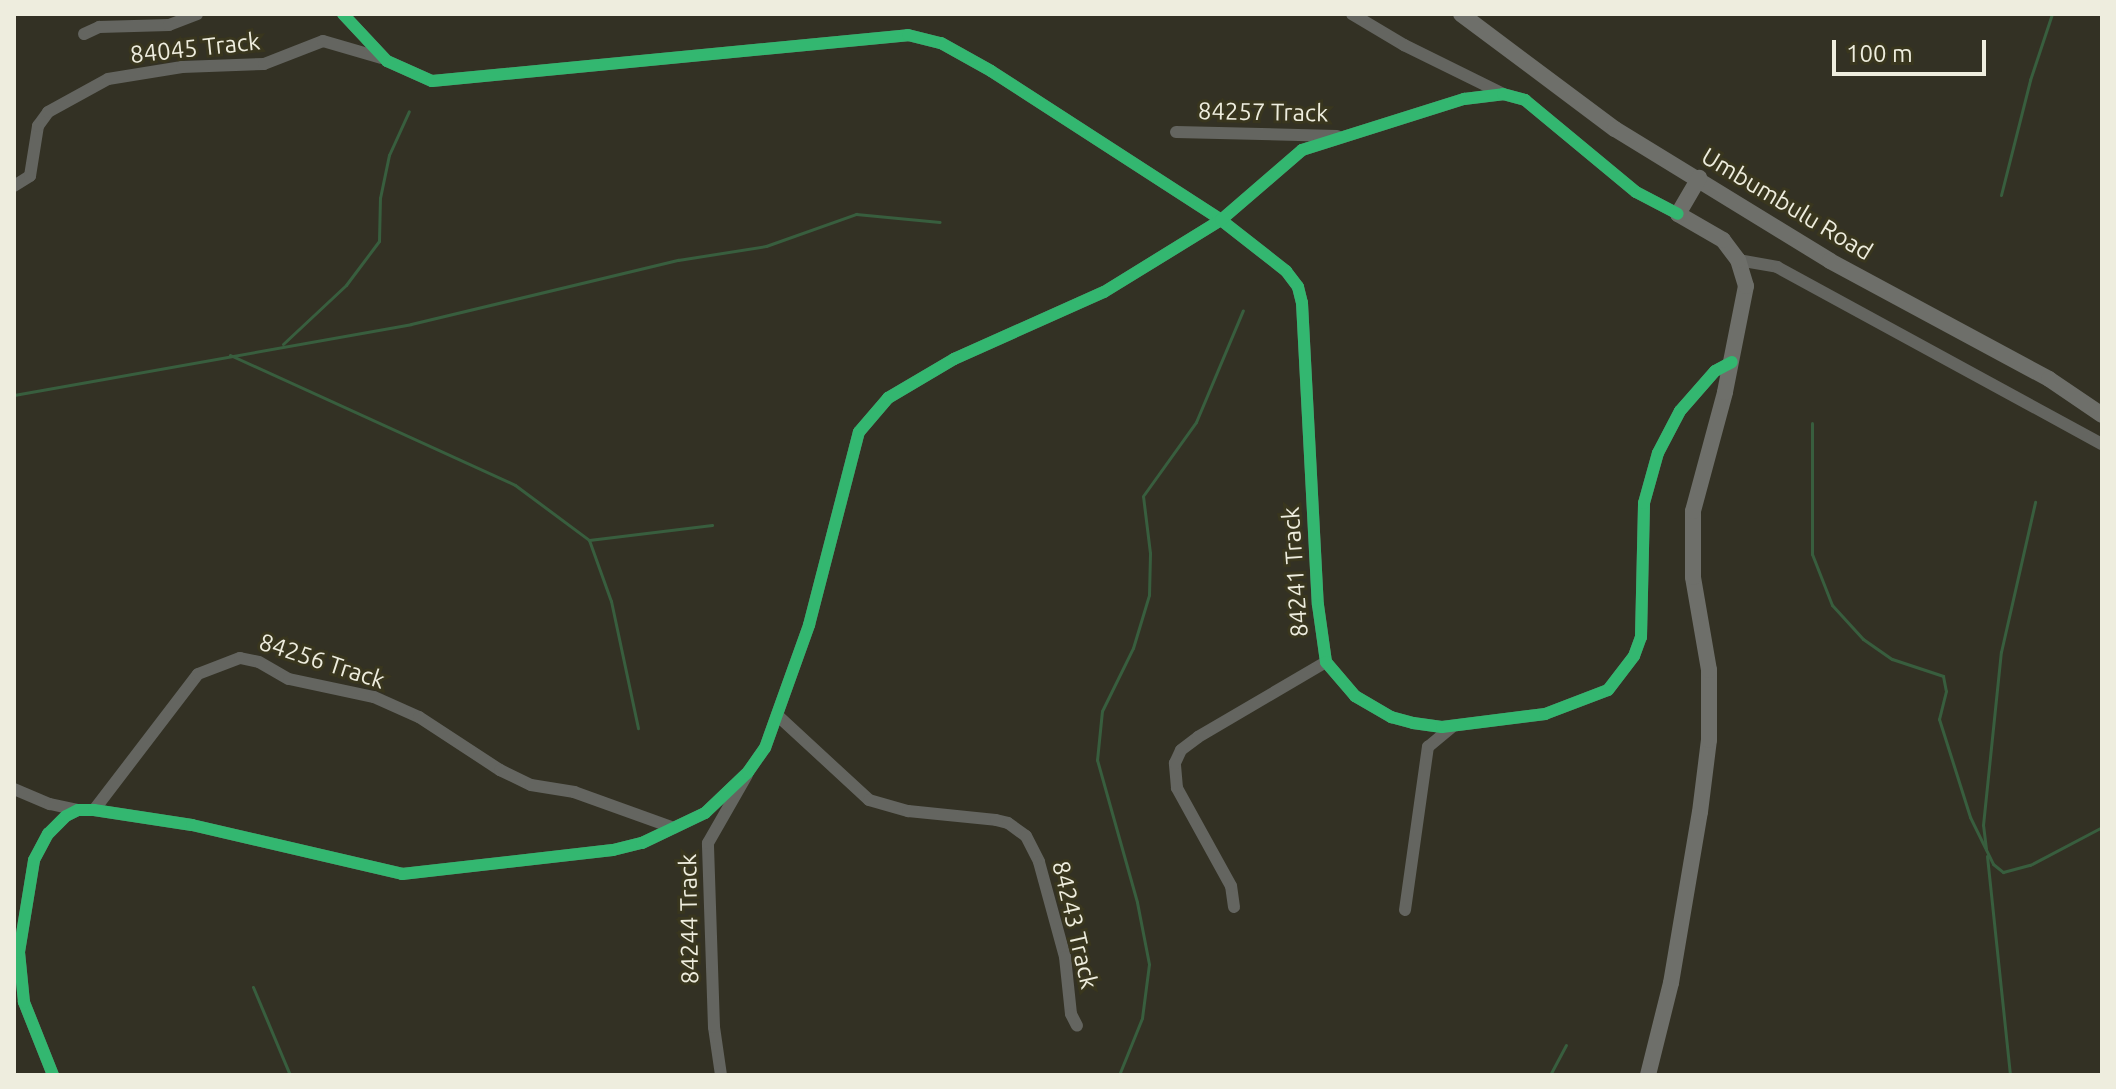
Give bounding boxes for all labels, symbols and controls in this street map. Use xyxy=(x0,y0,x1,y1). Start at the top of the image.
scale bar xyxy=(1836,24,1990,74)
street label: 84045 Track xyxy=(129,27,261,69)
text: 100 m xyxy=(1846,40,1913,67)
street label: 84257 Track xyxy=(1198,96,1328,128)
street label: Umbumbulu Road xyxy=(1696,142,1878,266)
street label: 84241 Track xyxy=(1276,506,1314,638)
street label: 84256 Track xyxy=(256,627,388,695)
street label: 84244 Track xyxy=(673,854,705,984)
street label: 84243 Track xyxy=(1046,858,1104,992)

